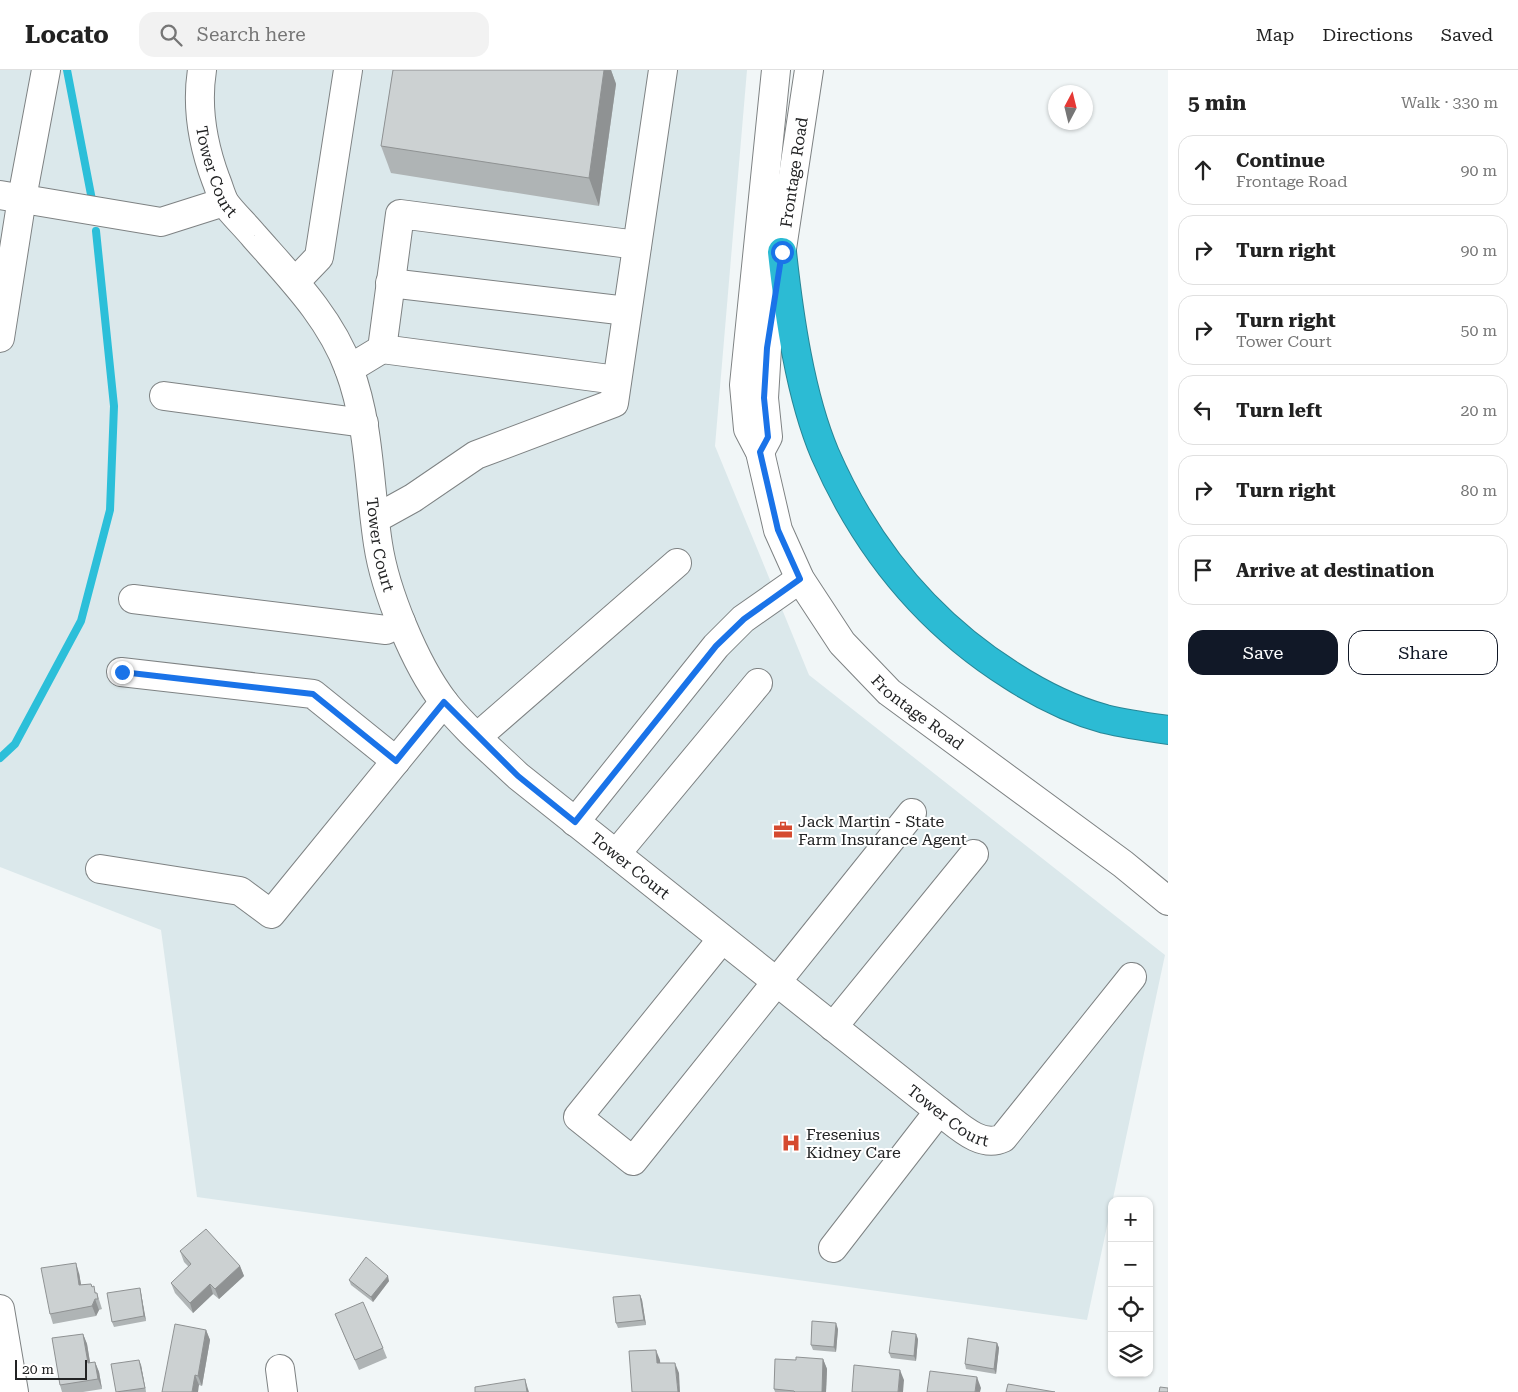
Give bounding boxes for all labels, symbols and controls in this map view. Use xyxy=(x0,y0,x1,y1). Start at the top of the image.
search box xyxy=(139,12,489,57)
text: Locato xyxy=(25,21,109,49)
icon: search xyxy=(157,21,185,49)
text: Search here xyxy=(197,23,306,46)
text: Map xyxy=(1256,24,1294,45)
text: Directions xyxy=(1322,24,1413,45)
text: Saved xyxy=(1441,24,1493,45)
north arrow xyxy=(1048,85,1093,130)
text: 5 min xyxy=(1188,91,1246,115)
text: Walk · 330 m xyxy=(1401,93,1498,112)
street label: Frontage Road xyxy=(776,116,811,229)
street label: Tower Court xyxy=(192,124,242,221)
text: Continue xyxy=(1236,149,1325,172)
icon: ahead xyxy=(1189,156,1217,184)
text: 90 m xyxy=(1460,161,1497,180)
text: Frontage Road xyxy=(1236,172,1347,191)
icon: right xyxy=(1189,236,1217,264)
text: Turn right xyxy=(1236,239,1336,262)
route start xyxy=(771,241,794,264)
text: 90 m xyxy=(1460,241,1497,260)
text: Turn right xyxy=(1236,309,1336,332)
icon: right xyxy=(1189,316,1217,344)
text: 50 m xyxy=(1460,321,1497,340)
text: Tower Court xyxy=(1236,332,1332,351)
icon: left xyxy=(1189,396,1217,424)
text: Turn left xyxy=(1236,399,1322,422)
text: 20 m xyxy=(1460,401,1497,420)
icon: right xyxy=(1189,476,1217,504)
text: Turn right xyxy=(1236,479,1336,502)
text: 80 m xyxy=(1460,481,1497,500)
street label: Tower Court xyxy=(363,496,399,594)
icon: arrive xyxy=(1189,556,1217,584)
text: Arrive at destination xyxy=(1236,559,1434,582)
button: Save xyxy=(1188,630,1338,675)
button: Share xyxy=(1348,630,1498,675)
route end xyxy=(111,661,134,684)
street label: Frontage Road xyxy=(868,670,968,753)
place label: Jack Martin - State Farm Insurance Agent xyxy=(798,812,967,849)
office icon: Jack Martin - State Farm Insurance Agent xyxy=(772,819,794,841)
street label: Tower Court xyxy=(587,828,674,903)
street label: Tower Court xyxy=(904,1080,990,1150)
place label: Fresenius Kidney Care xyxy=(806,1125,901,1162)
hospital icon: Fresenius Kidney Care xyxy=(780,1132,802,1154)
map controls xyxy=(1108,1197,1153,1377)
button: + xyxy=(1108,1197,1153,1242)
button: − xyxy=(1108,1242,1153,1287)
button: locate xyxy=(1108,1287,1153,1332)
button: layers xyxy=(1108,1332,1153,1377)
scale bar xyxy=(15,1357,88,1380)
text: 20 m xyxy=(22,1361,54,1377)

